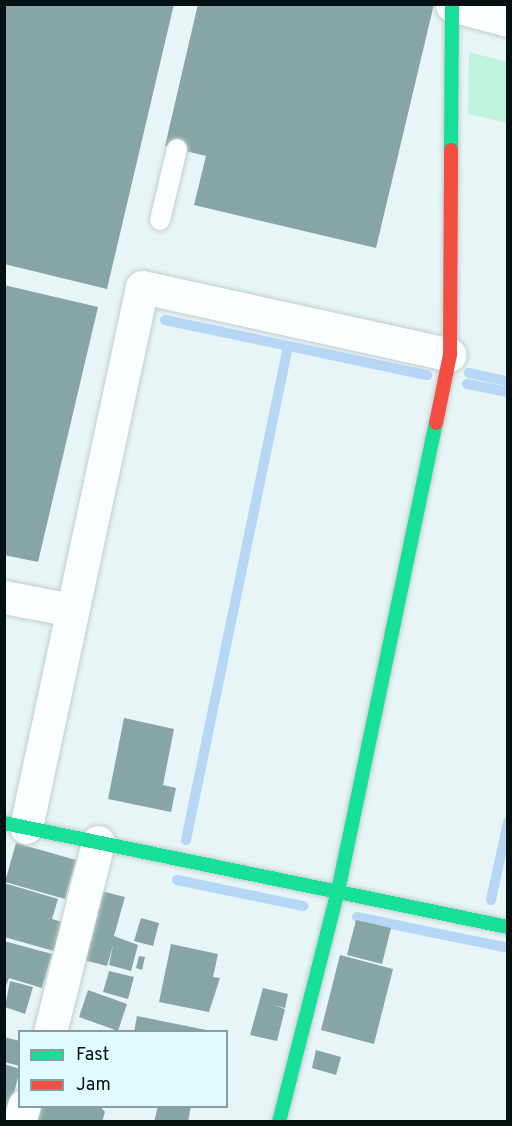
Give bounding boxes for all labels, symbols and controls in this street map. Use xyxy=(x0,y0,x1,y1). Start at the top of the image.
legend xyxy=(18,1030,228,1108)
text: Fast xyxy=(76,1044,109,1067)
text: Jam xyxy=(76,1074,111,1097)

